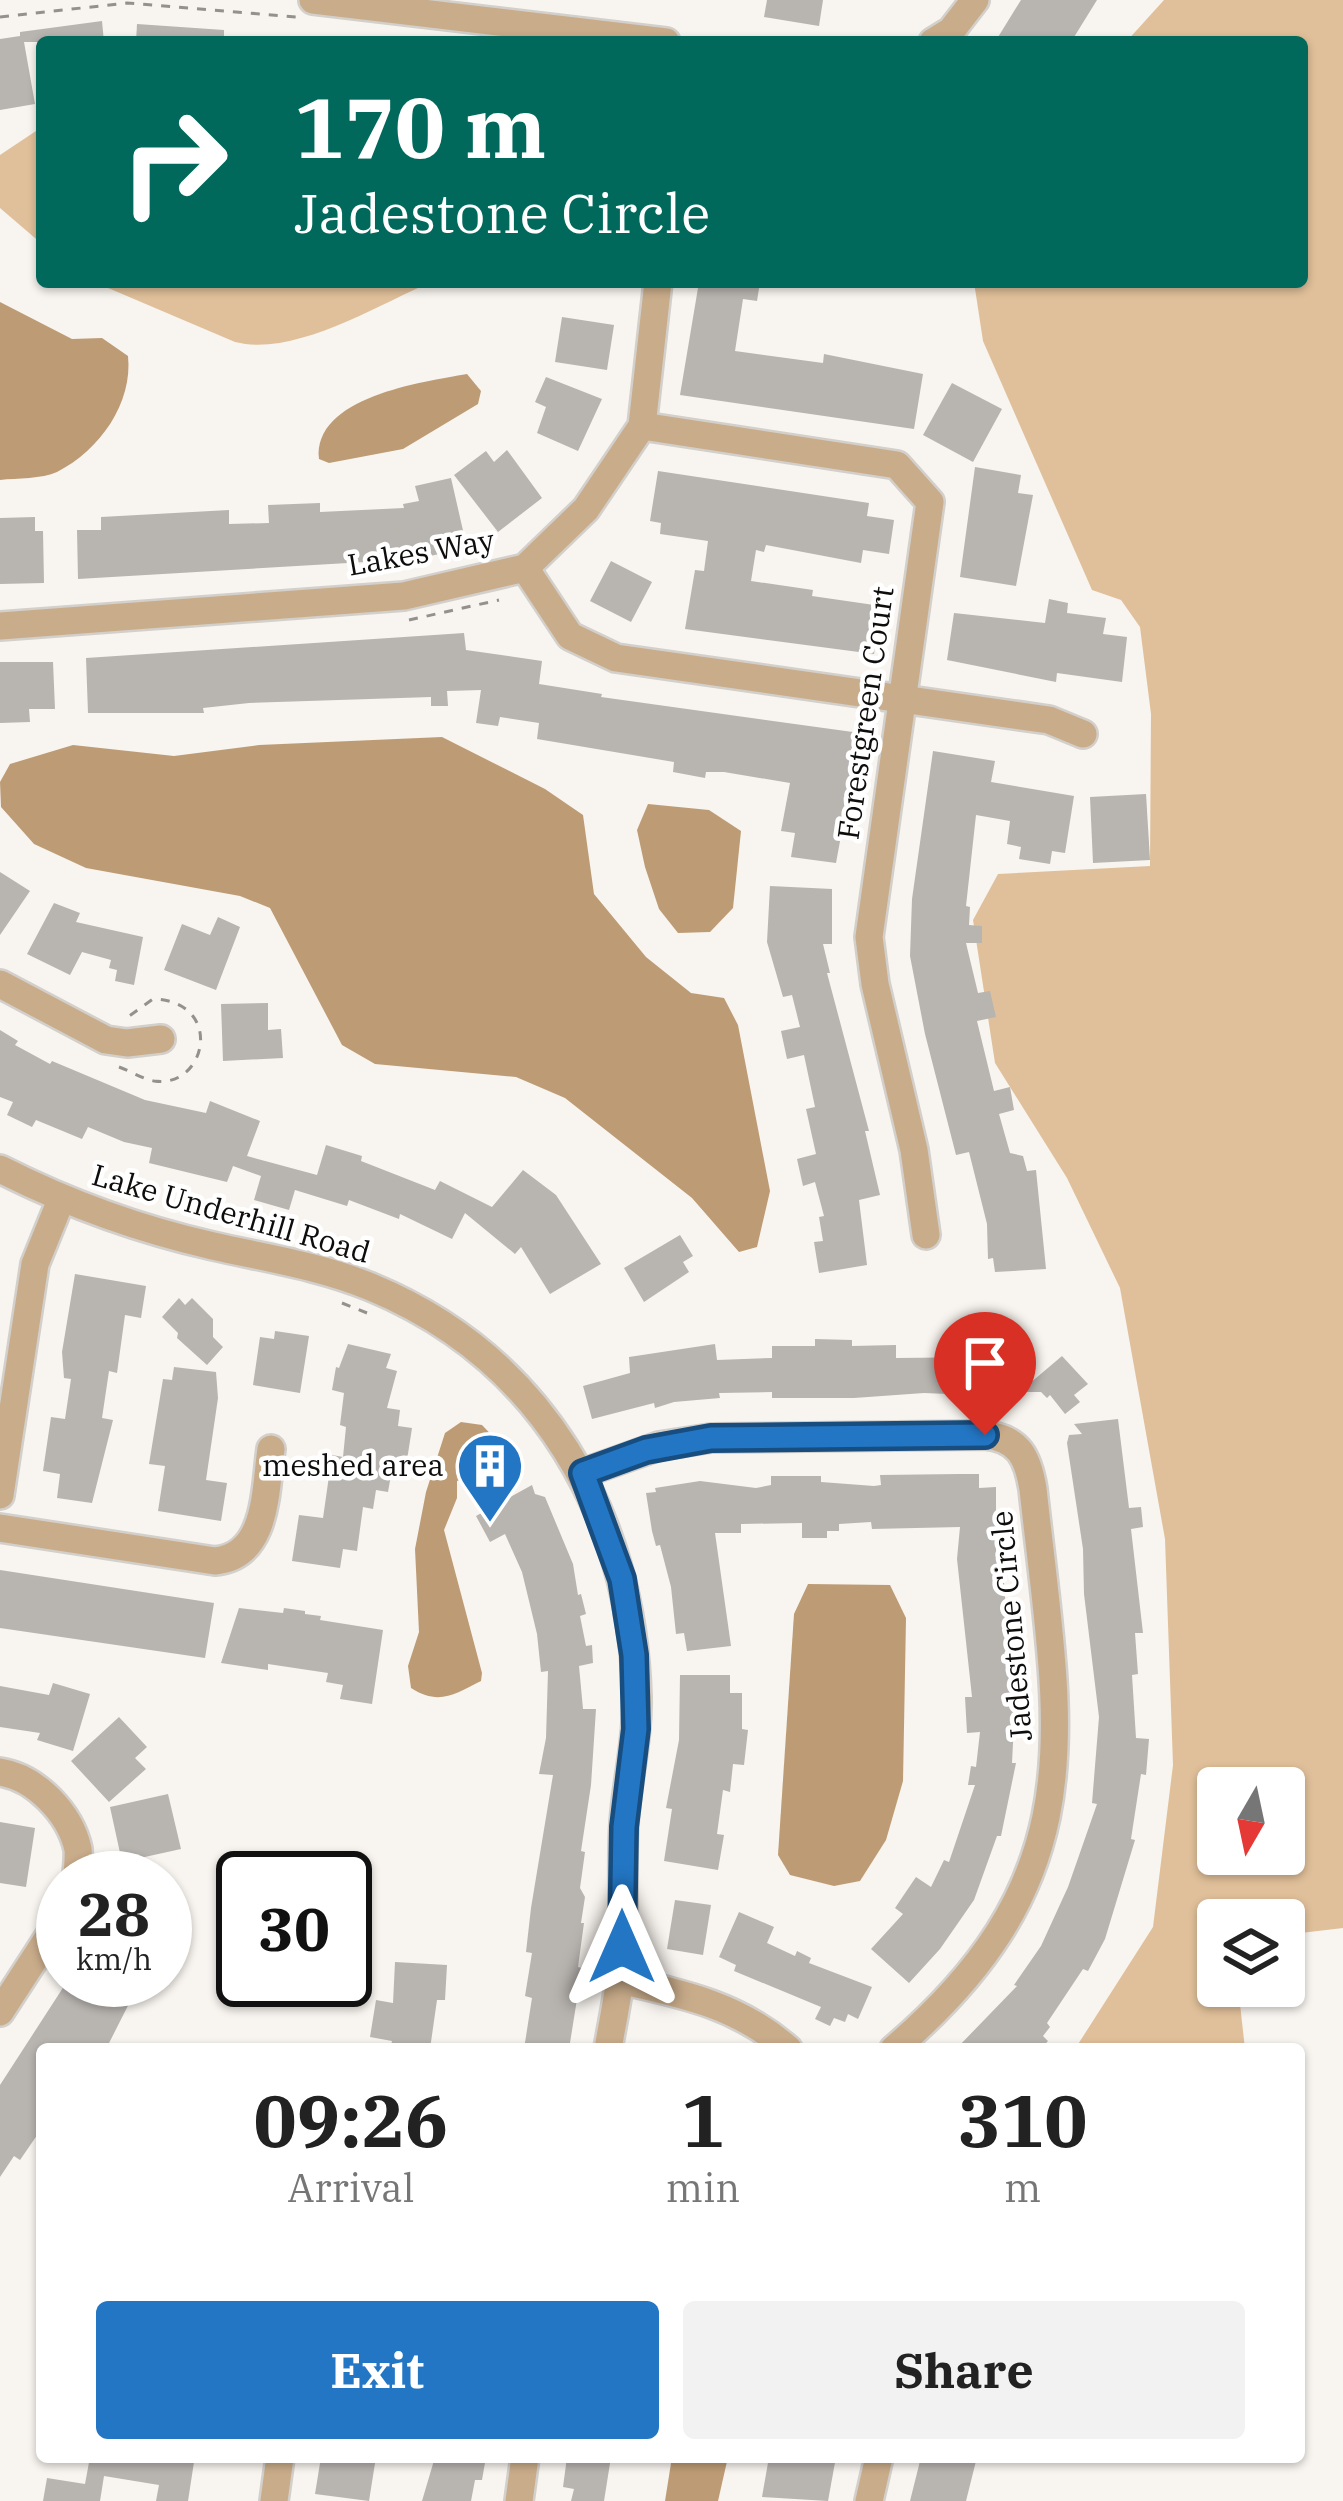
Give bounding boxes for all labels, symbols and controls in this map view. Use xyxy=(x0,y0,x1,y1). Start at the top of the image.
text: 170 m xyxy=(294,72,546,181)
icon: right xyxy=(96,84,252,240)
text: Jadestone Circle xyxy=(294,178,710,248)
street label: Lakes Way xyxy=(344,519,497,584)
street label: Forestgreen Court xyxy=(827,584,902,842)
street label: Lake Underhill Road xyxy=(88,1154,375,1271)
pin xyxy=(934,1312,1036,1435)
icon: arrive xyxy=(952,1330,1018,1396)
building icon: meshed area xyxy=(455,1431,525,1525)
place label: meshed area xyxy=(262,1445,444,1484)
street label: Jadestone Circle xyxy=(981,1509,1040,1743)
north arrow xyxy=(1197,1767,1305,1875)
map controls xyxy=(1197,1767,1305,2007)
speed limit sign: 30 xyxy=(216,1851,372,2007)
text: 28 xyxy=(78,1874,150,1953)
position arrow xyxy=(559,1884,685,2010)
button: layers xyxy=(1197,1899,1305,2007)
text: km/h xyxy=(76,1939,152,1978)
text: 09:26 xyxy=(254,2073,448,2167)
text: 1 xyxy=(681,2073,725,2167)
text: 310 xyxy=(958,2073,1087,2167)
text: Arrival xyxy=(287,2162,414,2213)
text: min xyxy=(666,2162,740,2213)
text: m xyxy=(1004,2162,1041,2213)
button: Exit xyxy=(96,2301,659,2439)
button: Share xyxy=(683,2301,1245,2439)

